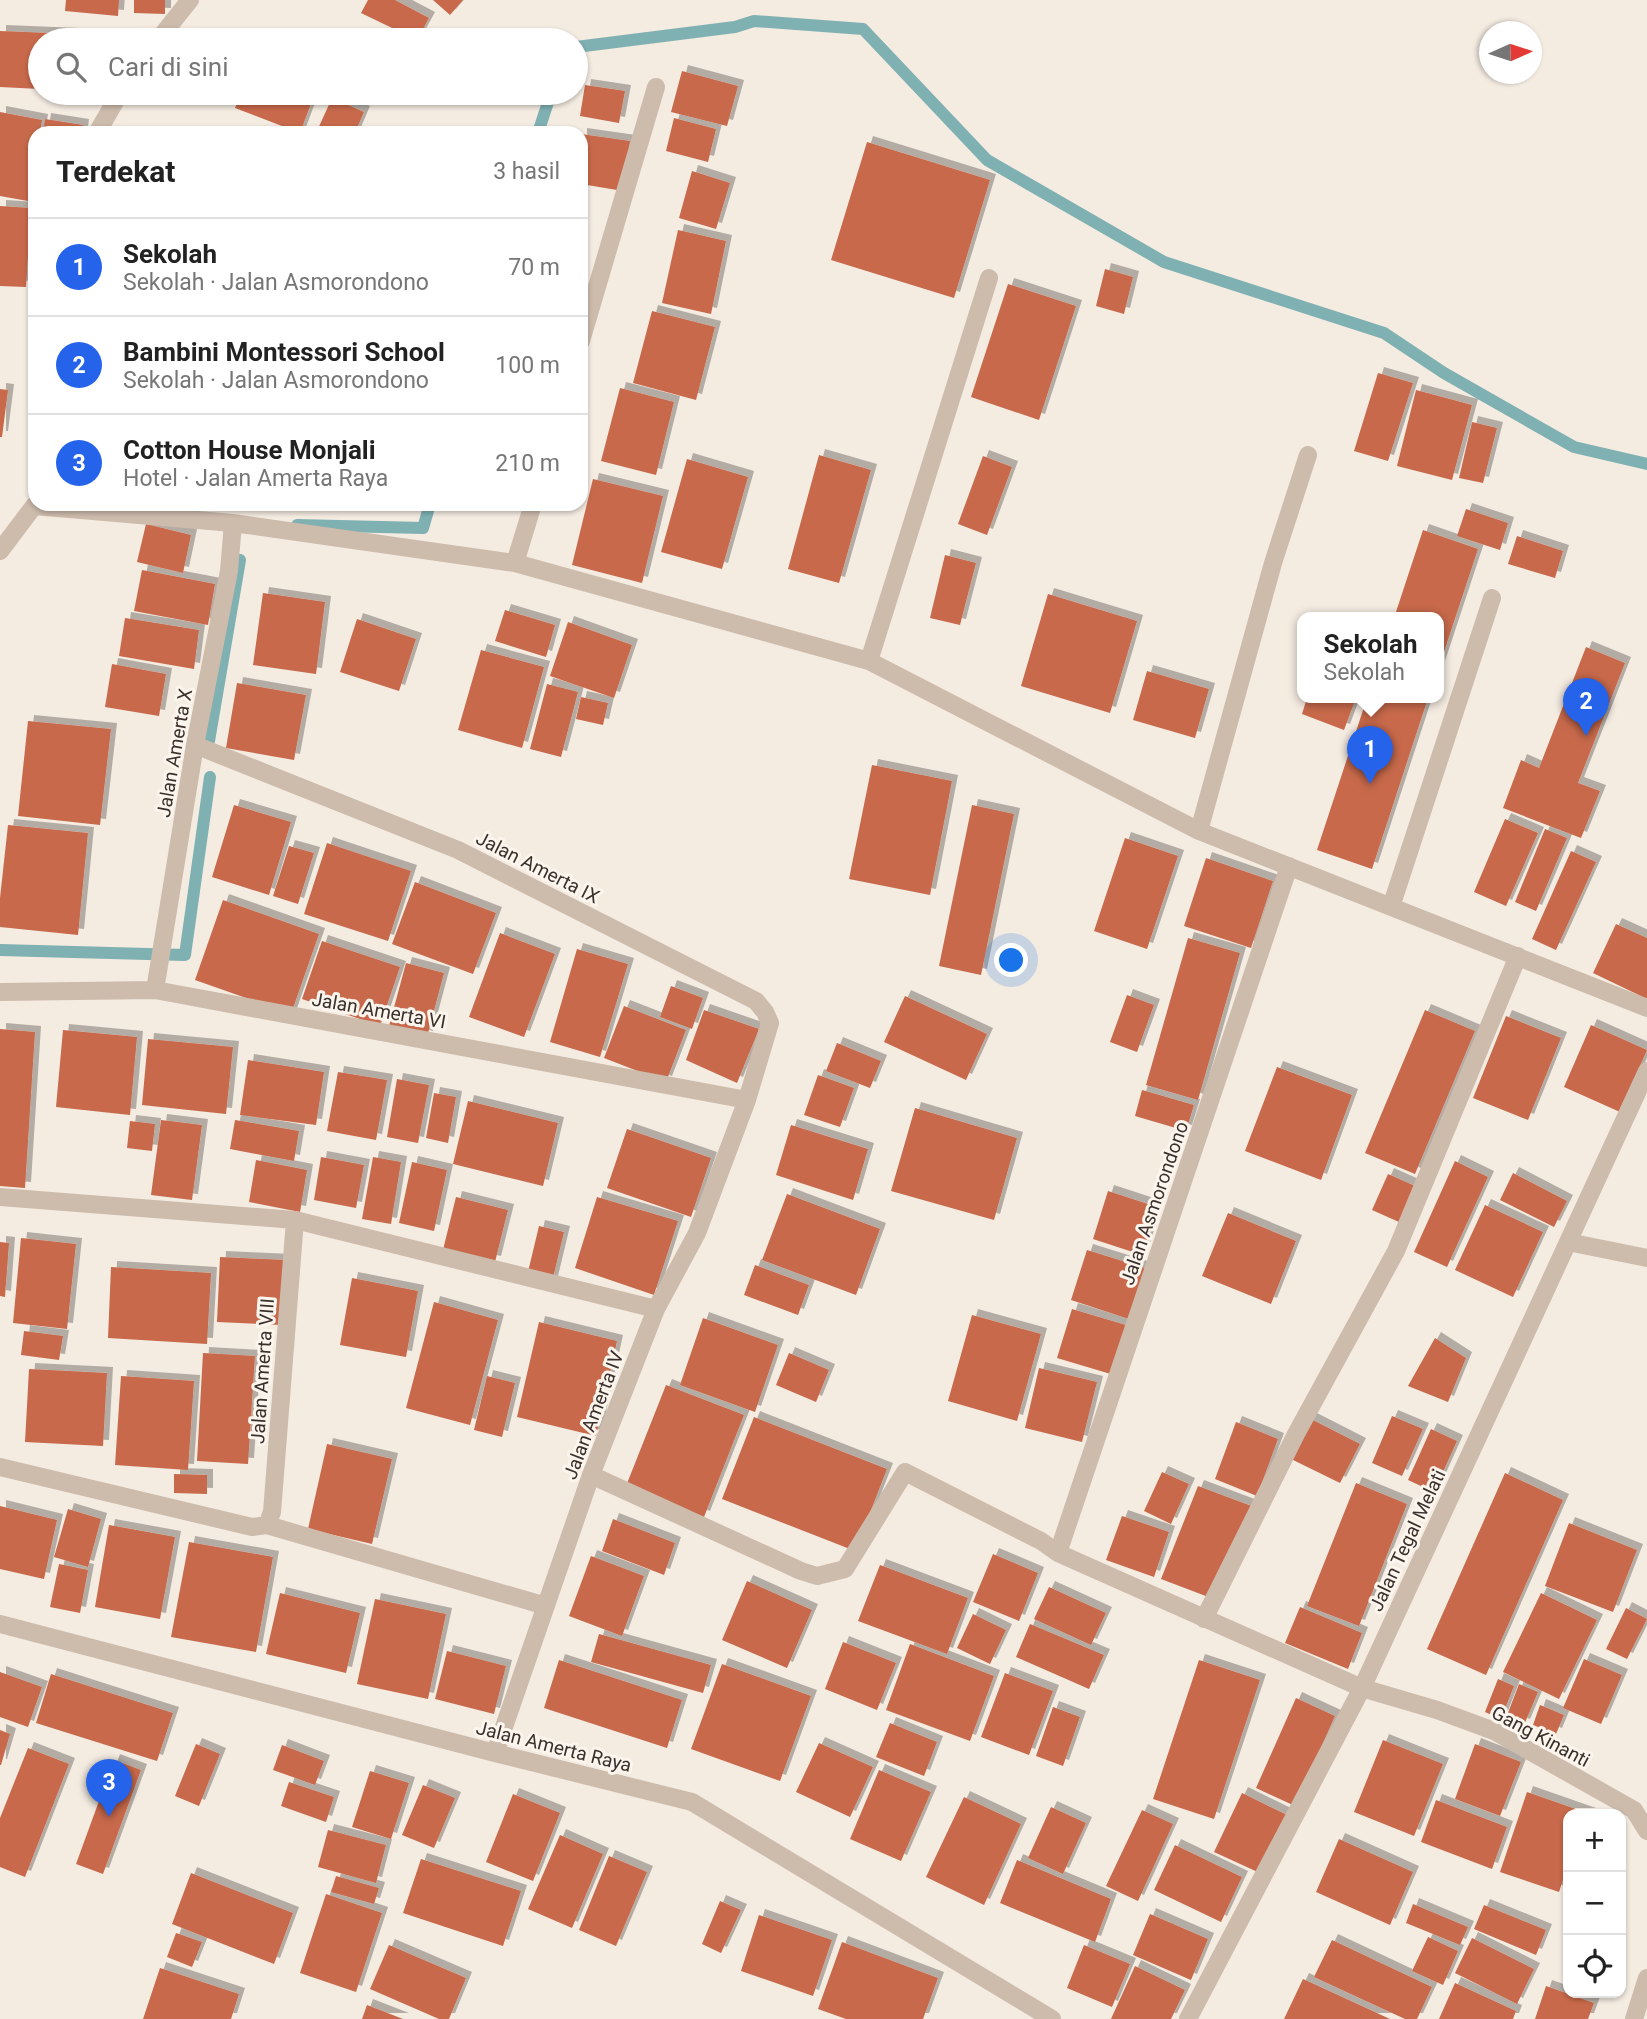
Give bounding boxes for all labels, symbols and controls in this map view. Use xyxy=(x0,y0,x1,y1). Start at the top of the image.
north arrow xyxy=(1479,21,1542,84)
search box xyxy=(28,28,588,105)
icon: search xyxy=(52,48,90,86)
text: Cari di sini xyxy=(108,52,229,82)
text: Terdekat xyxy=(56,154,175,189)
text: 3 hasil xyxy=(493,158,560,185)
text: Sekolah xyxy=(123,239,217,269)
text: 1 xyxy=(72,254,86,281)
text: 70 m xyxy=(508,254,560,281)
text: Sekolah · Jalan Asmorondono xyxy=(123,269,429,296)
text: Bambini Montessori School xyxy=(123,337,445,367)
text: 2 xyxy=(72,352,86,379)
text: 100 m xyxy=(495,352,560,379)
text: Sekolah · Jalan Asmorondono xyxy=(123,367,429,394)
text: Cotton House Monjali xyxy=(123,435,376,465)
text: 3 xyxy=(72,450,86,477)
text: 210 m xyxy=(495,450,560,477)
text: Hotel · Jalan Amerta Raya xyxy=(123,465,388,492)
popup xyxy=(1297,612,1444,703)
text: Sekolah xyxy=(1324,629,1417,659)
text: Sekolah xyxy=(1324,659,1405,686)
pin: 2 xyxy=(1563,678,1609,736)
street label: Jalan Amerta X xyxy=(152,687,197,819)
pin: 1 xyxy=(1347,726,1393,784)
street label: Jalan Amerta IX xyxy=(472,826,603,908)
your location xyxy=(994,943,1028,977)
street label: Jalan Amerta VI xyxy=(310,987,448,1034)
street label: Jalan Asmorondono xyxy=(1116,1119,1193,1288)
street label: Jalan Amerta VIII xyxy=(246,1297,279,1445)
street label: Jalan Amerta IV xyxy=(558,1348,628,1483)
street label: Jalan Tegal Melati xyxy=(1365,1466,1450,1615)
street label: Gang Kinanti xyxy=(1488,1701,1594,1772)
street label: Jalan Amerta Raya xyxy=(474,1716,634,1777)
pin: 3 xyxy=(86,1759,132,1817)
map controls xyxy=(1563,1809,1626,1998)
button: + xyxy=(1563,1809,1626,1872)
button: − xyxy=(1563,1872,1626,1935)
button: locate xyxy=(1563,1935,1626,1998)

